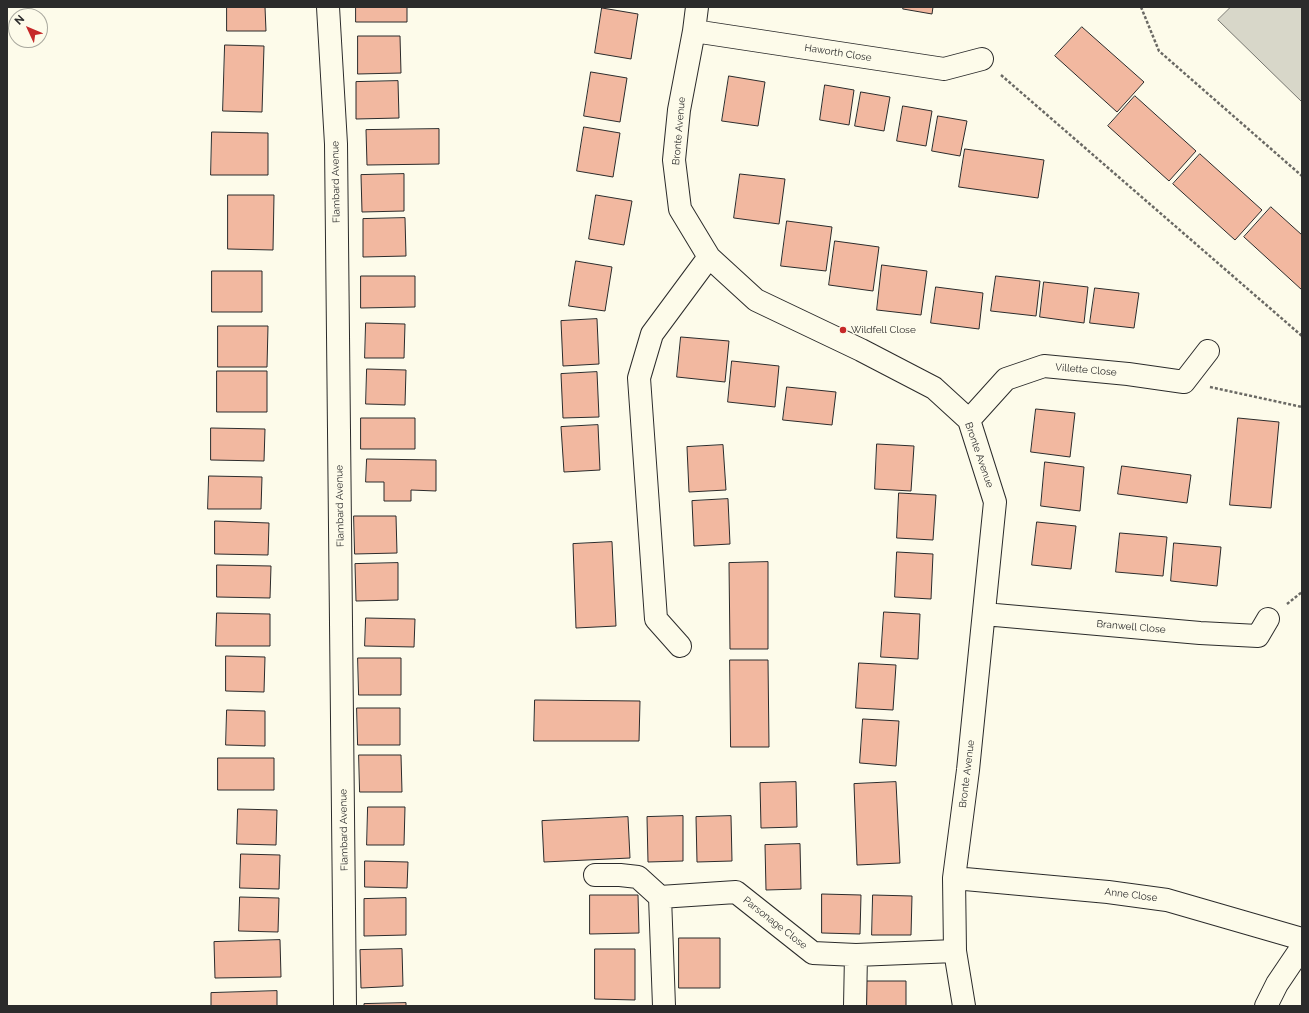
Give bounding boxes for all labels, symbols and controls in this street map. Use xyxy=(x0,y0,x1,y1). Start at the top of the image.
north arrow xyxy=(8,8,48,48)
text: N xyxy=(12,12,27,28)
street label: Haworth Close xyxy=(803,42,873,64)
street label: Bronte Avenue xyxy=(670,96,688,166)
street label: Flambard Avenue xyxy=(329,141,343,223)
place label: Wildfell Close xyxy=(851,324,916,336)
marker: Wildfell Close xyxy=(838,325,848,335)
street label: Villette Close xyxy=(1055,361,1117,379)
street label: Bronte Avenue xyxy=(962,421,996,489)
street label: Flambard Avenue xyxy=(333,465,347,547)
street label: Branwell Close xyxy=(1096,618,1166,636)
street label: Bronte Avenue xyxy=(957,739,977,809)
street label: Flambard Avenue xyxy=(337,789,351,871)
street label: Anne Close xyxy=(1104,886,1158,904)
street label: Parsonage Close xyxy=(741,894,809,952)

